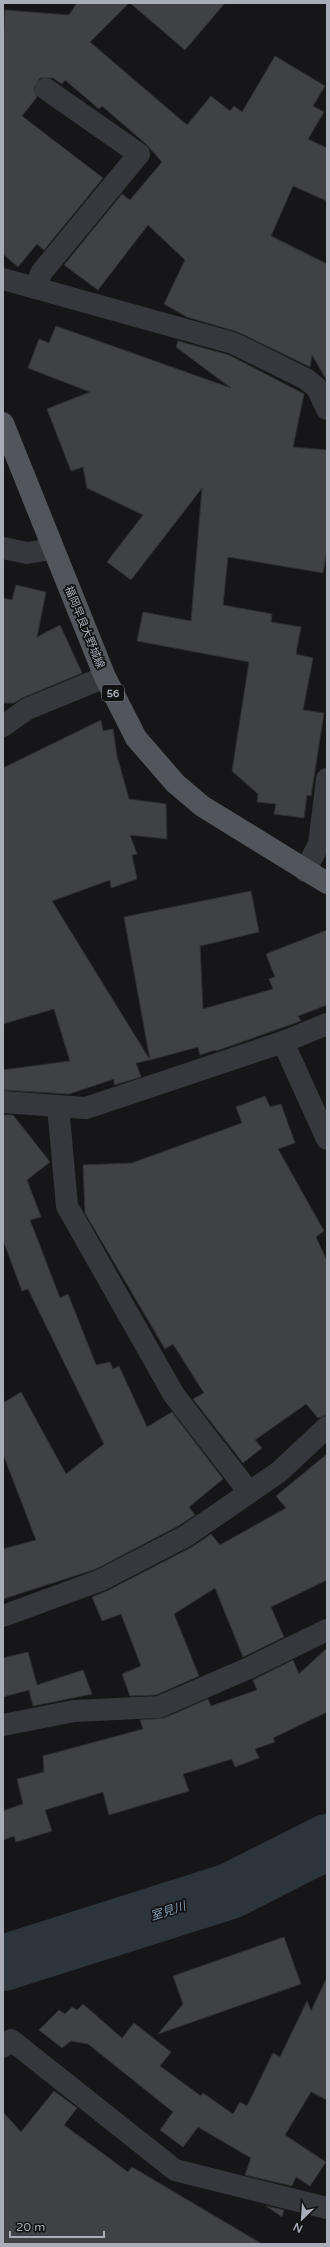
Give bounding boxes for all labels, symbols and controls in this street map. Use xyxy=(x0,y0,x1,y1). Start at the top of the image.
street label: 福岡早良大野城線 xyxy=(62,584,107,670)
road number: 56 xyxy=(102,685,124,701)
water label: 室見川 xyxy=(149,1898,189,1923)
north arrow xyxy=(282,2199,322,2239)
scale bar xyxy=(10,2213,104,2239)
text: 20 m xyxy=(16,2220,45,2234)
text: N xyxy=(291,2220,305,2235)

